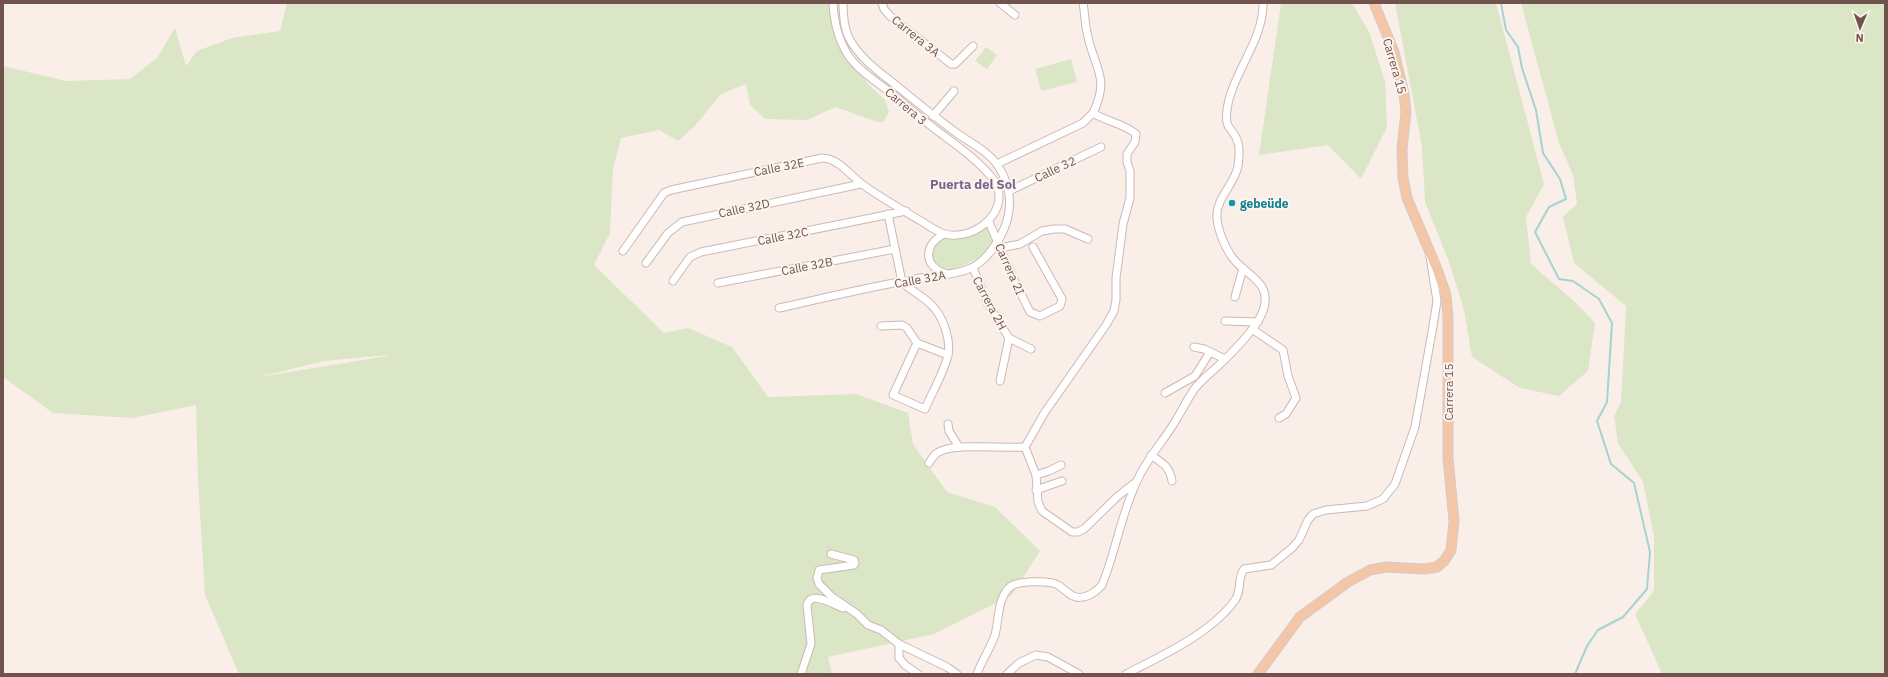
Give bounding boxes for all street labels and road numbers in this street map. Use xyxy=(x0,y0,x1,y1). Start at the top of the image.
street label: Carrera 3A xyxy=(889,12,943,60)
street label: Carrera 15 xyxy=(1380,36,1410,96)
street label: Carrera 3 xyxy=(882,84,930,128)
street label: Calle 32 xyxy=(1032,153,1078,185)
street label: Calle 32E xyxy=(752,155,806,179)
street label: Calle 32D xyxy=(717,195,771,221)
street label: Calle 32C xyxy=(756,224,810,248)
street label: Carrera 2I xyxy=(992,241,1028,297)
street label: Calle 32B xyxy=(780,254,834,278)
street label: Calle 32A xyxy=(893,267,947,291)
street label: Carrera 2H xyxy=(970,274,1010,332)
street label: Carrera 15 xyxy=(1441,363,1456,421)

